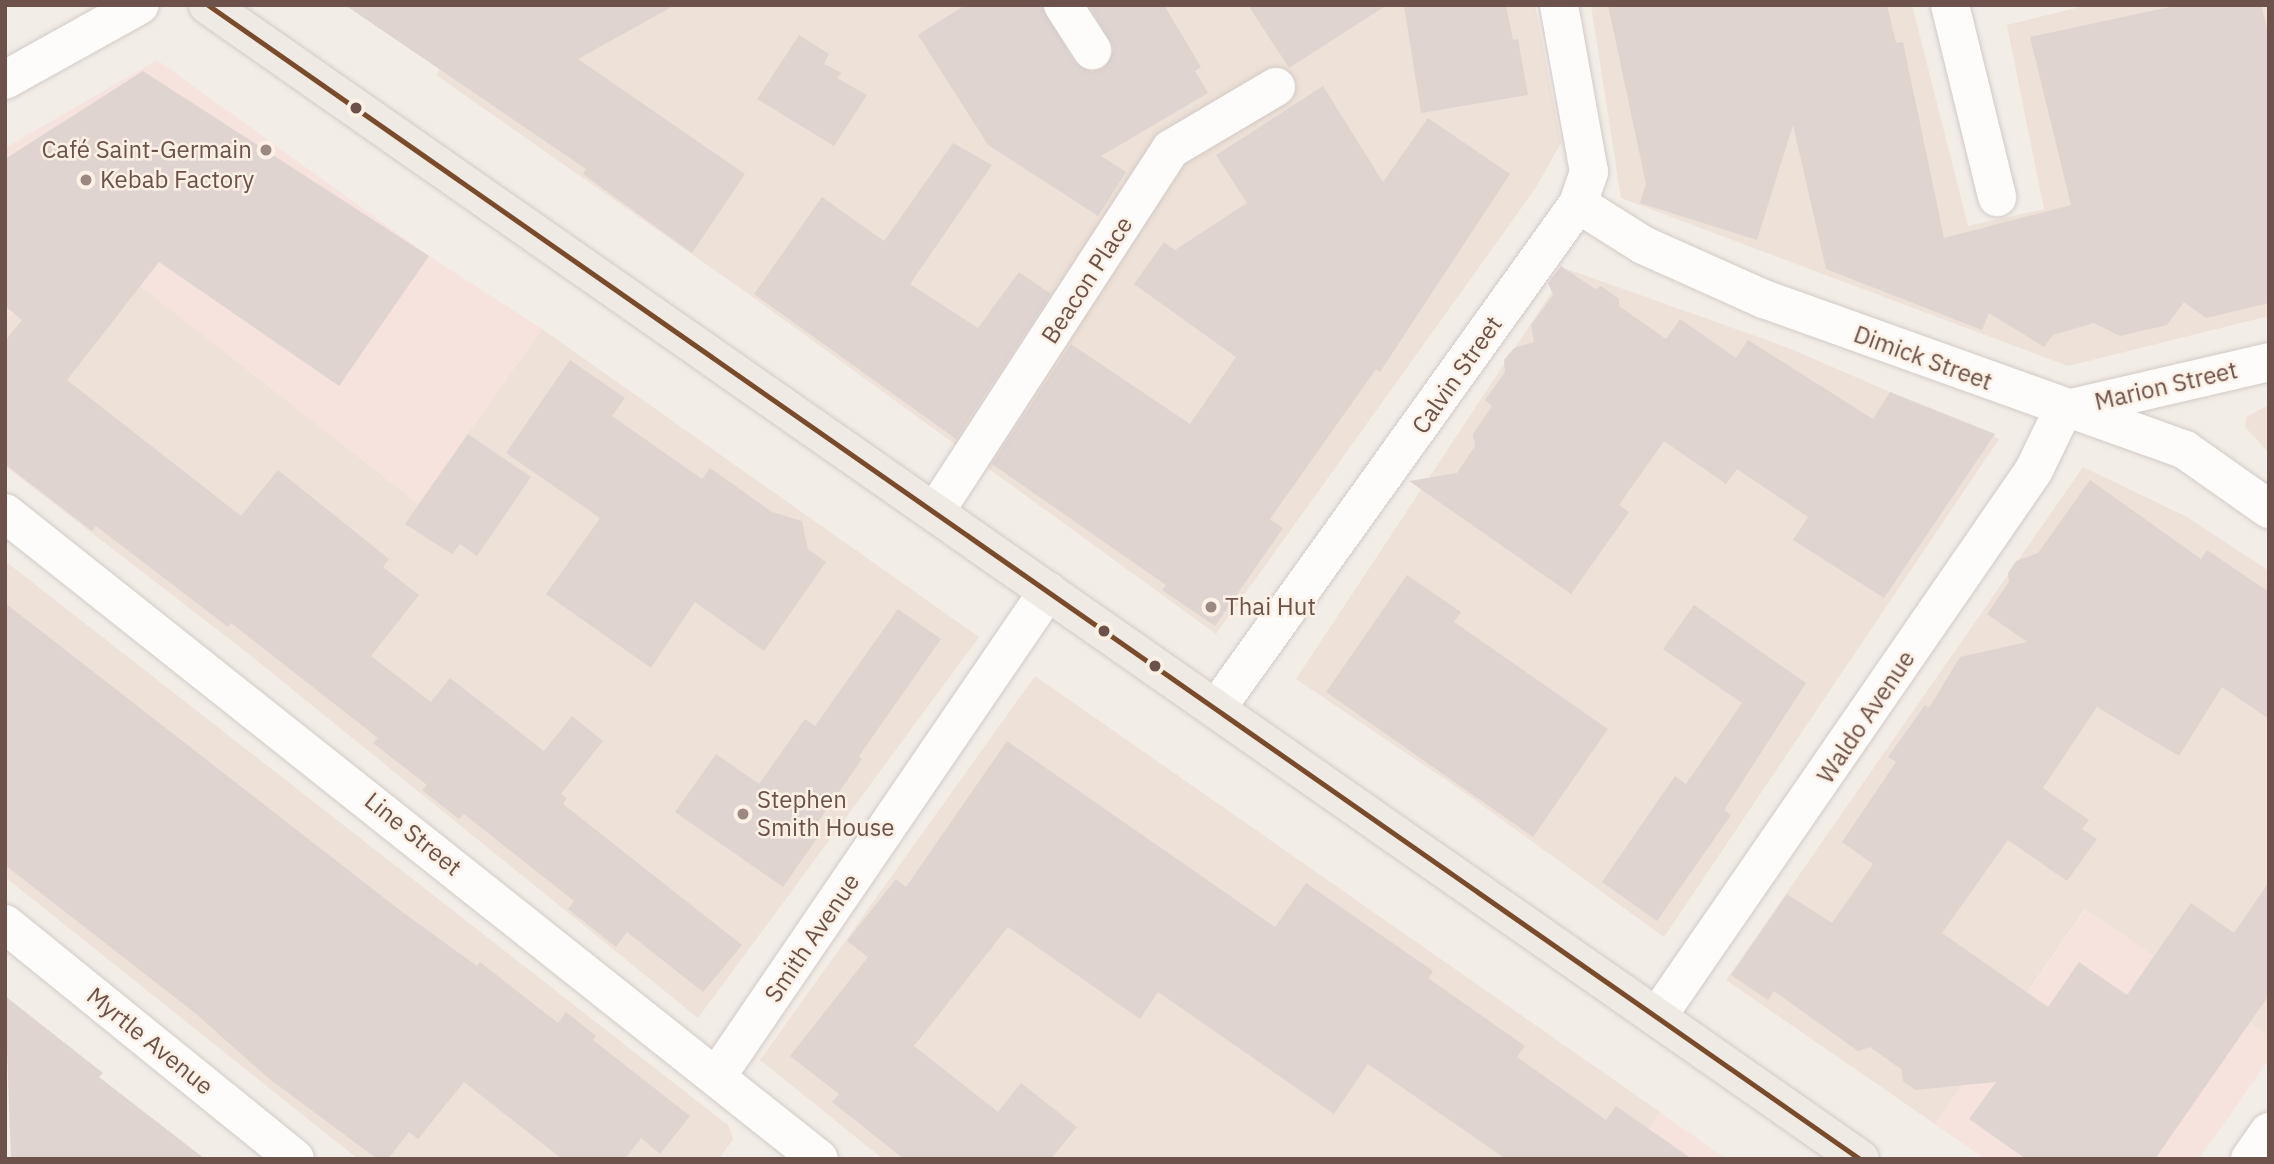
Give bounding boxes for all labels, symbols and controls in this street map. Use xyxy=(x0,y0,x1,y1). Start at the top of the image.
unlabelled marker xyxy=(349,101,363,115)
place label: Café Saint-Germain xyxy=(41,136,252,164)
marker: Café Saint-Germain xyxy=(258,142,274,158)
place label: Kebab Factory xyxy=(100,166,254,194)
marker: Kebab Factory xyxy=(78,172,94,188)
street label: Beacon Place xyxy=(1035,211,1139,349)
street label: Calvin Street xyxy=(1406,311,1508,439)
street label: Dimick Street xyxy=(1850,320,1996,396)
street label: Marion Street xyxy=(2092,356,2240,416)
place label: Thai Hut xyxy=(1225,593,1316,621)
marker: Thai Hut xyxy=(1203,599,1219,615)
unlabelled marker xyxy=(1097,624,1111,638)
street label: Waldo Avenue xyxy=(1811,645,1921,789)
unlabelled marker xyxy=(1148,659,1162,673)
street label: Line Street xyxy=(359,786,467,882)
place label: Stephen Smith House xyxy=(757,786,895,842)
marker: Stephen Smith House xyxy=(735,806,751,822)
street label: Smith Avenue xyxy=(758,868,866,1008)
street label: Myrtle Avenue xyxy=(81,981,219,1101)

